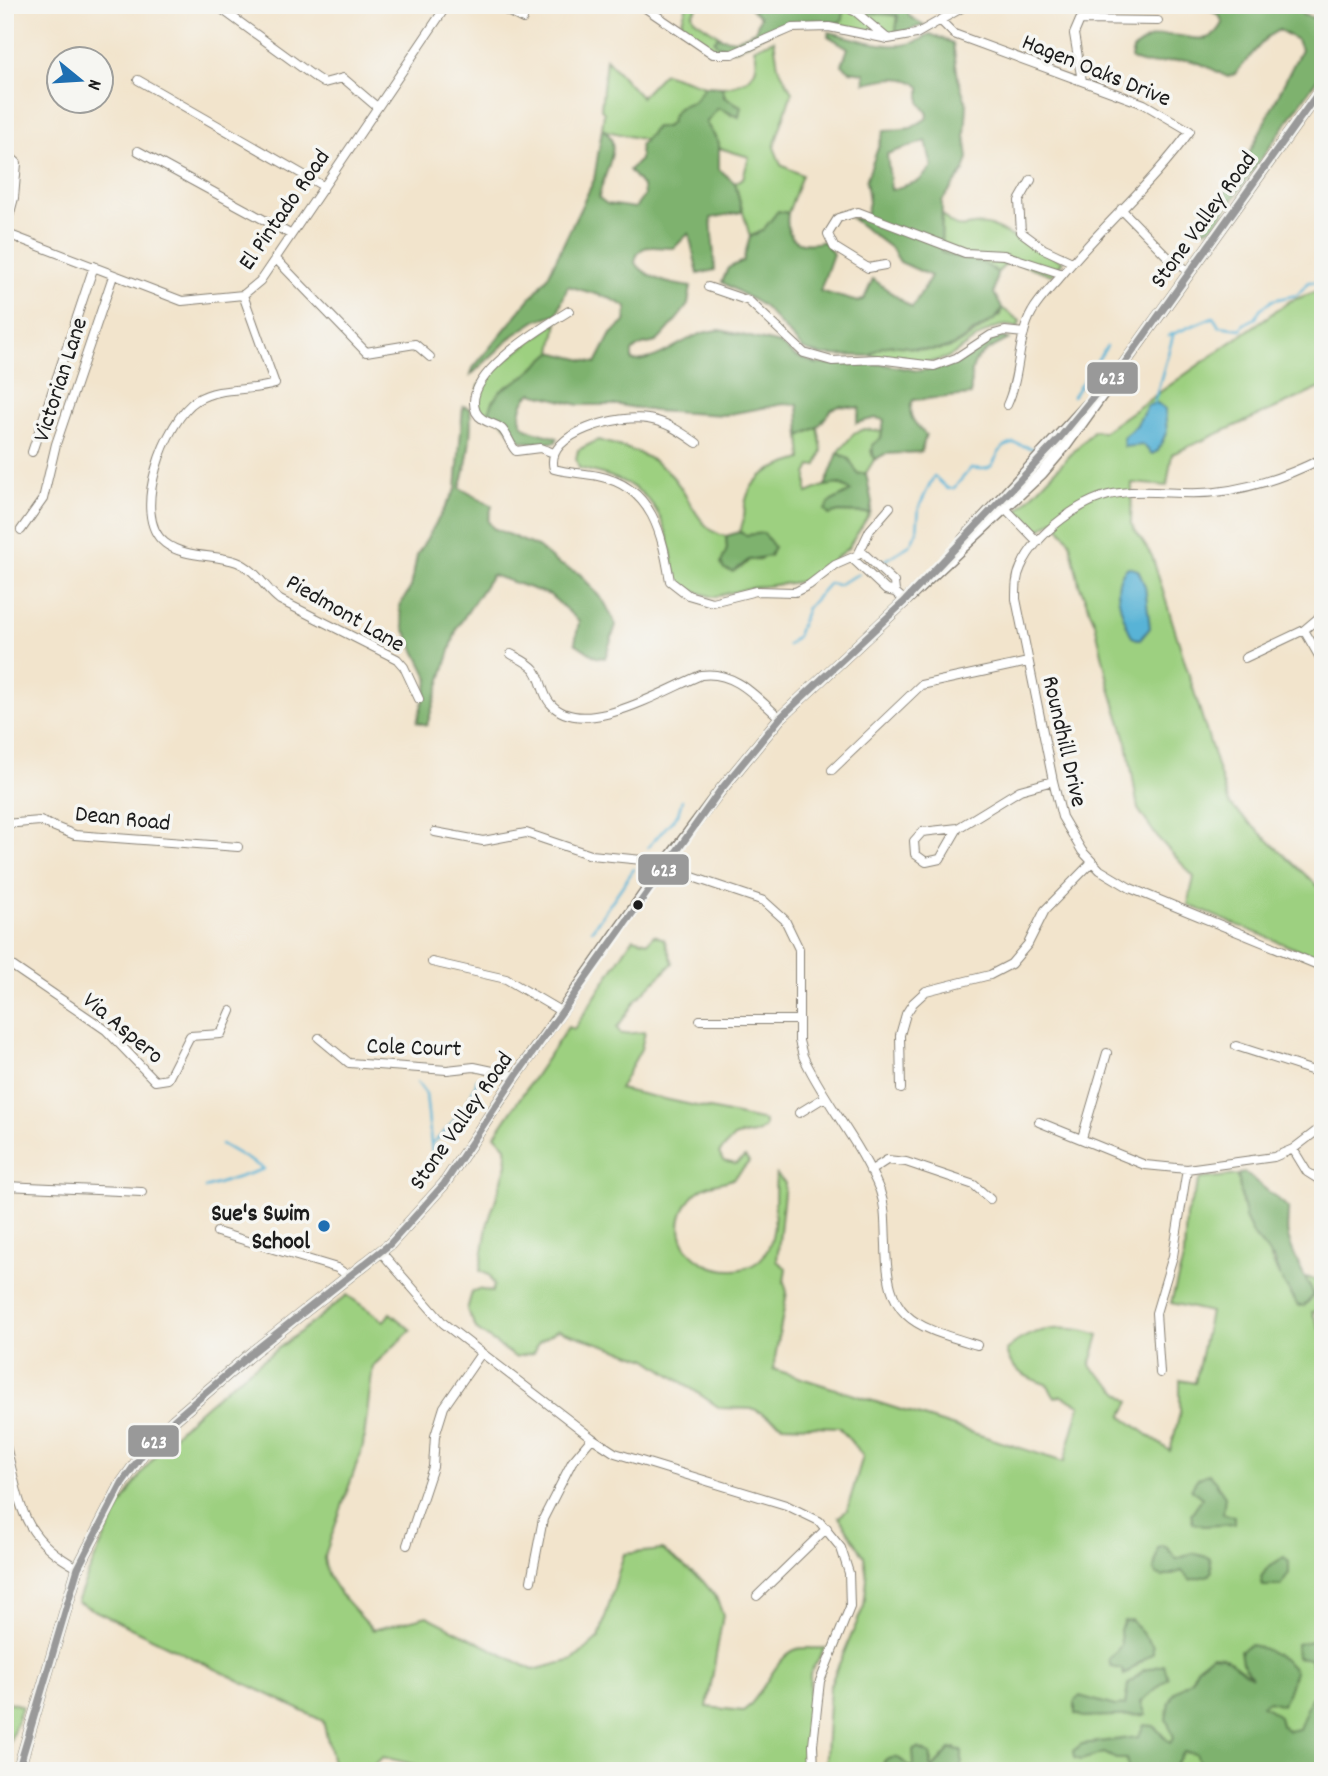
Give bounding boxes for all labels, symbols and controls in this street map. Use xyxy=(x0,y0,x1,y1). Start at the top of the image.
street label: Hagen Oaks Drive xyxy=(1016,26,1175,117)
north arrow xyxy=(46,46,116,116)
text: N xyxy=(79,76,107,93)
street label: El Pintado Road xyxy=(231,143,340,278)
street label: Stone Valley Road xyxy=(1143,145,1266,296)
street label: Victorian Lane xyxy=(26,313,98,447)
line badge: 623 xyxy=(1086,361,1139,395)
text: 623 xyxy=(1099,367,1125,394)
street label: Piedmont Lane xyxy=(279,567,410,662)
street label: Roundhill Drive xyxy=(1031,673,1095,811)
street label: Dean Road xyxy=(73,798,172,842)
line badge: 623 xyxy=(637,853,690,886)
text: 623 xyxy=(651,859,677,886)
unlabelled marker xyxy=(631,898,645,912)
street label: Via Aspero xyxy=(74,985,170,1074)
street label: Cole Court xyxy=(366,1030,462,1068)
street label: Stone Valley Road xyxy=(402,1046,523,1198)
place label: Sue's Swim School xyxy=(211,1198,310,1260)
marker: Sue's Swim School xyxy=(316,1218,332,1234)
line badge: 623 xyxy=(127,1424,180,1458)
text: 623 xyxy=(141,1431,167,1458)

